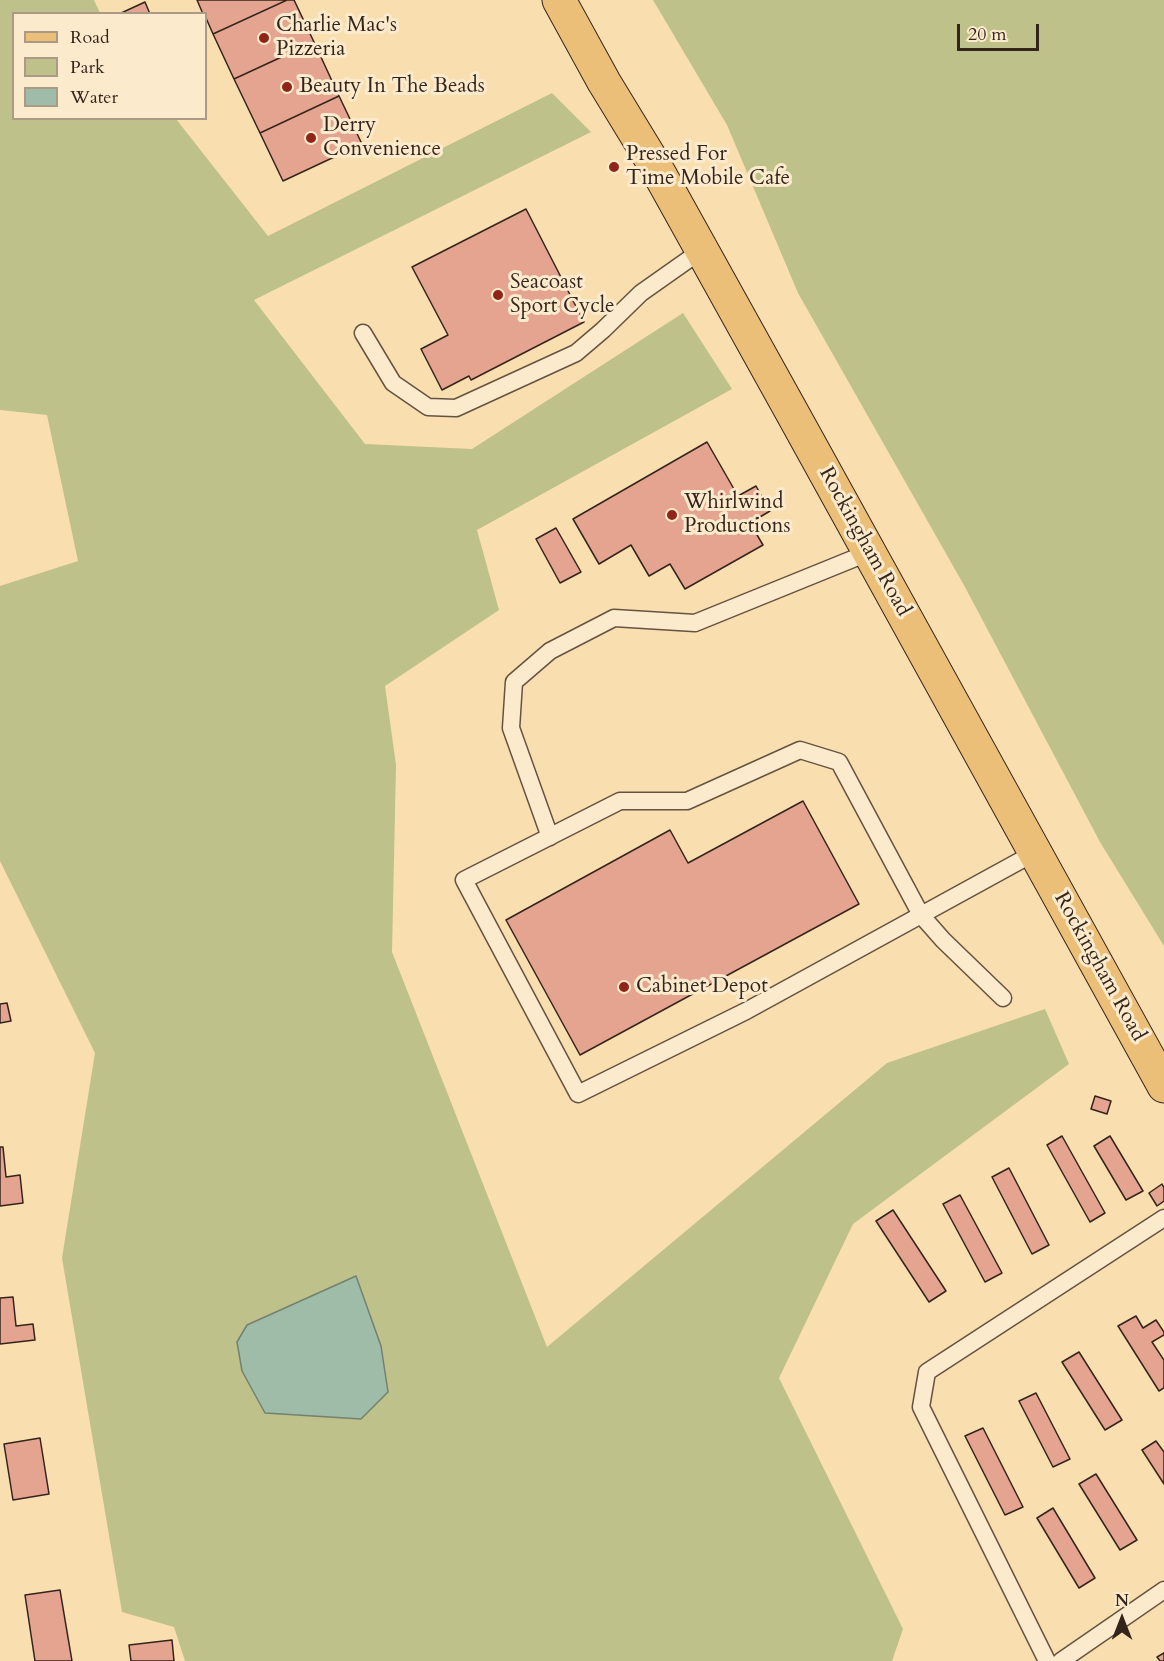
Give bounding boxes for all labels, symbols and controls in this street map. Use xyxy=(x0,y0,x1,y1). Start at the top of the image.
legend xyxy=(12,12,207,120)
scale bar xyxy=(960,12,1042,50)
place label: Charlie Mac's Pizzeria xyxy=(276,13,397,63)
text: 20 m xyxy=(968,22,1007,47)
text: Road xyxy=(70,25,110,50)
marker: Charlie Mac's Pizzeria xyxy=(257,31,271,45)
text: Park xyxy=(70,55,105,80)
place label: Beauty In The Beads xyxy=(299,74,485,100)
marker: Beauty In The Beads xyxy=(280,80,294,94)
text: Water xyxy=(70,85,118,110)
place label: Derry Convenience xyxy=(323,113,441,163)
marker: Derry Convenience xyxy=(304,131,318,145)
place label: Pressed For Time Mobile Cafe xyxy=(626,142,790,192)
marker: Pressed For Time Mobile Cafe xyxy=(607,160,621,174)
place label: Seacoast Sport Cycle xyxy=(510,270,615,320)
marker: Seacoast Sport Cycle xyxy=(491,288,505,302)
street label: Rockingham Road xyxy=(813,463,915,621)
place label: Whirlwind Productions xyxy=(684,490,791,540)
marker: Whirlwind Productions xyxy=(665,508,679,522)
street label: Rockingham Road xyxy=(1048,888,1150,1046)
place label: Cabinet Depot xyxy=(636,974,768,1000)
marker: Cabinet Depot xyxy=(617,980,631,994)
north arrow xyxy=(1092,1589,1152,1649)
text: N xyxy=(1115,1590,1129,1612)

